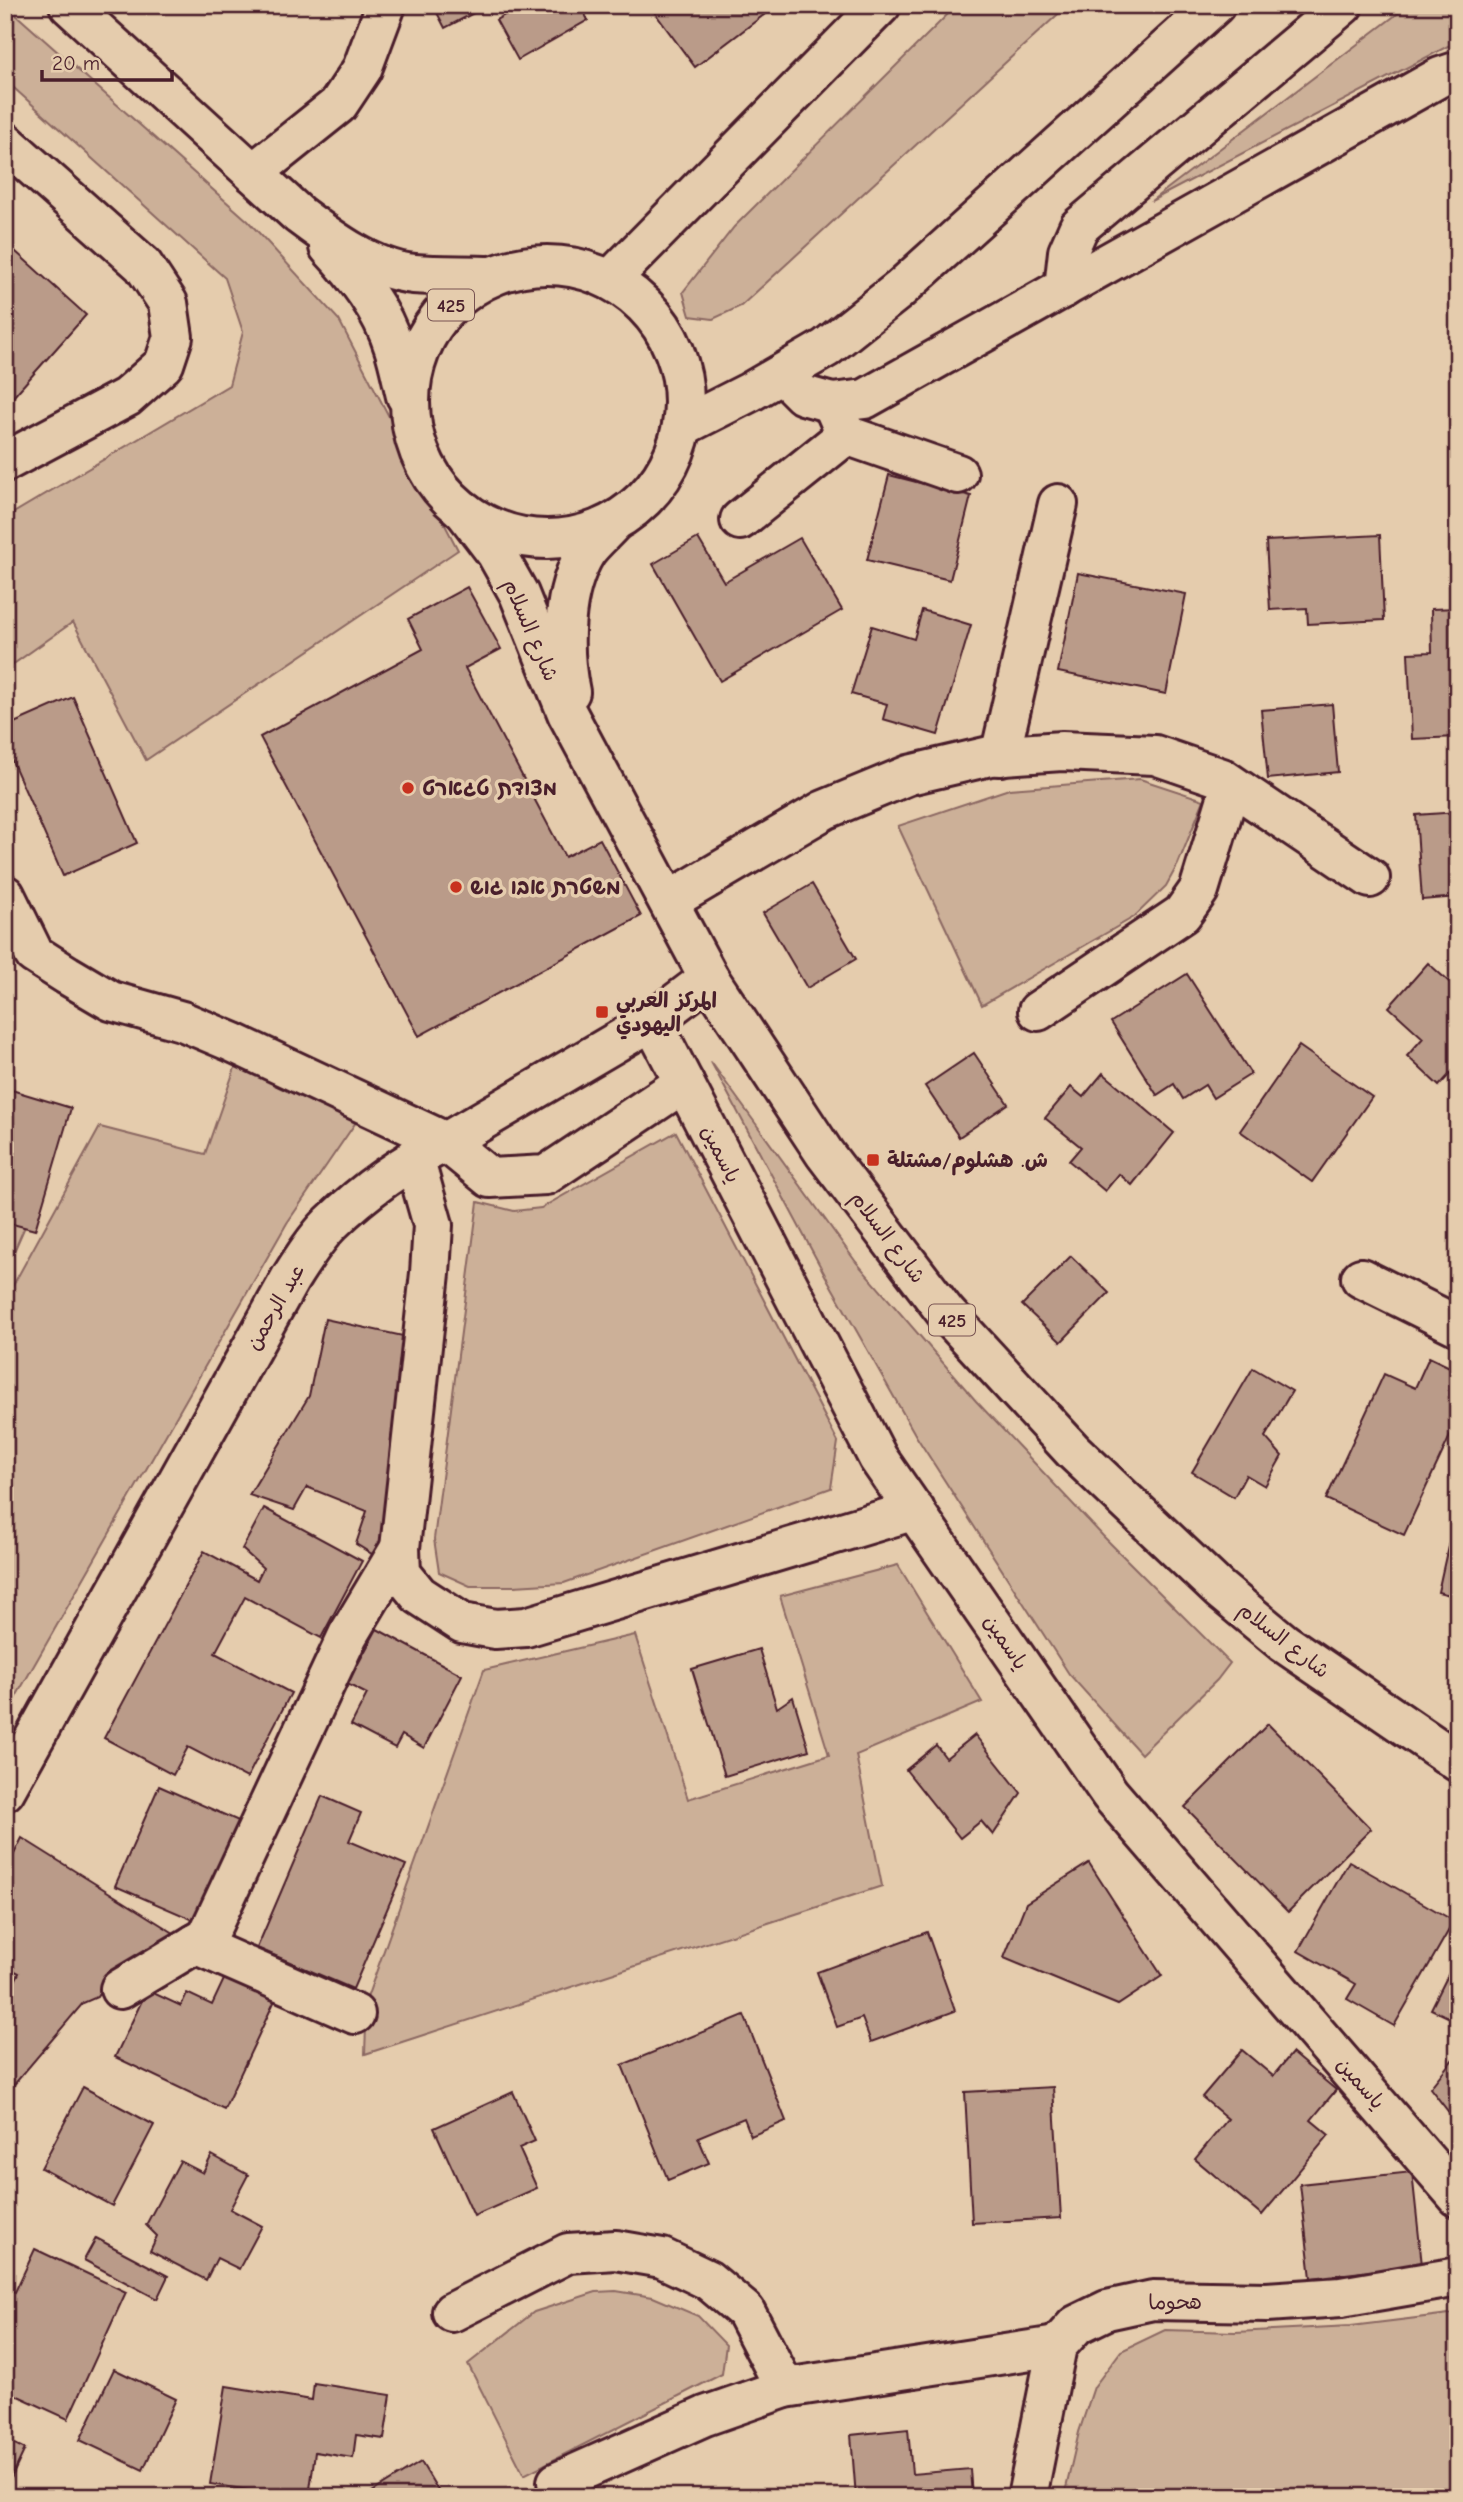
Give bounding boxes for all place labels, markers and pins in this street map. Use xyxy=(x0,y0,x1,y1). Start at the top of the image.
place label: מצודת טגארט xyxy=(422,776,557,800)
marker: מצודת טגארט xyxy=(400,780,416,796)
place label: משטרת אבו גוש xyxy=(470,875,621,899)
marker: משטרת אבו גוש xyxy=(448,879,464,895)
place label: المركز العربي اليهودي xyxy=(616,988,717,1040)
marker: المركز العربي اليهودي xyxy=(594,1004,610,1020)
place label: ش. هشلوم/مشتلة xyxy=(887,1148,1048,1176)
marker: ش. هشلوم/مشتلة xyxy=(865,1152,881,1168)

